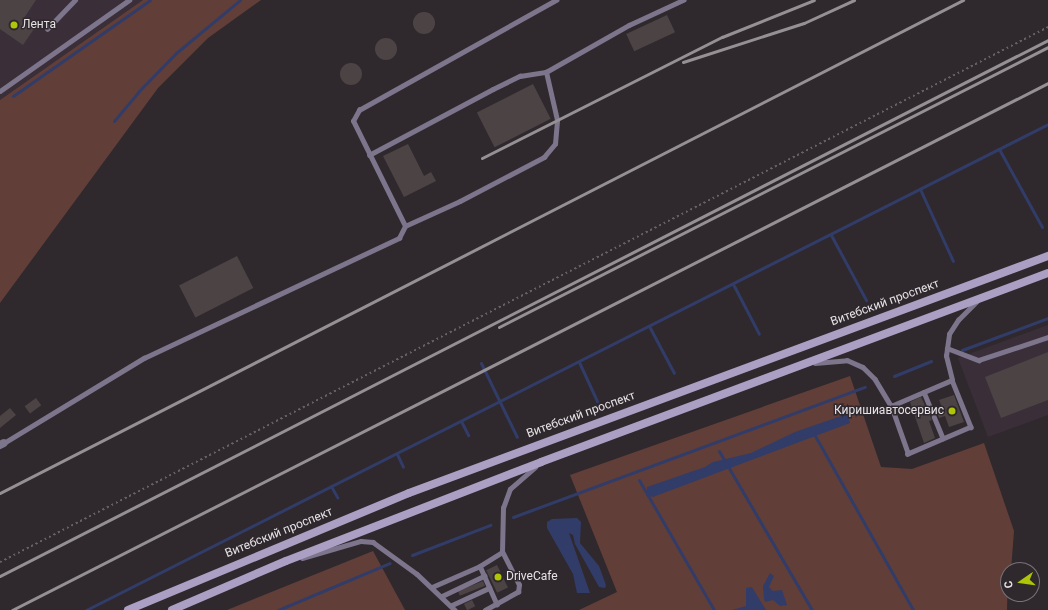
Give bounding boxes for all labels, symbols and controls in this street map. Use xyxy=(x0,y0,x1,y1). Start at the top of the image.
place label: Лента xyxy=(22,18,56,32)
marker: Лента xyxy=(9,20,19,30)
street label: Витебский проспект xyxy=(829,277,941,329)
street label: Витебский проспект xyxy=(525,389,637,441)
place label: Киришиавтосервис xyxy=(834,404,944,418)
marker: Киришиавтосервис xyxy=(947,406,957,416)
street label: Витебский проспект xyxy=(223,505,335,561)
north arrow xyxy=(1000,562,1040,602)
place label: DriveCafe xyxy=(506,570,558,584)
marker: DriveCafe xyxy=(493,572,503,582)
text: С xyxy=(1002,580,1016,590)

